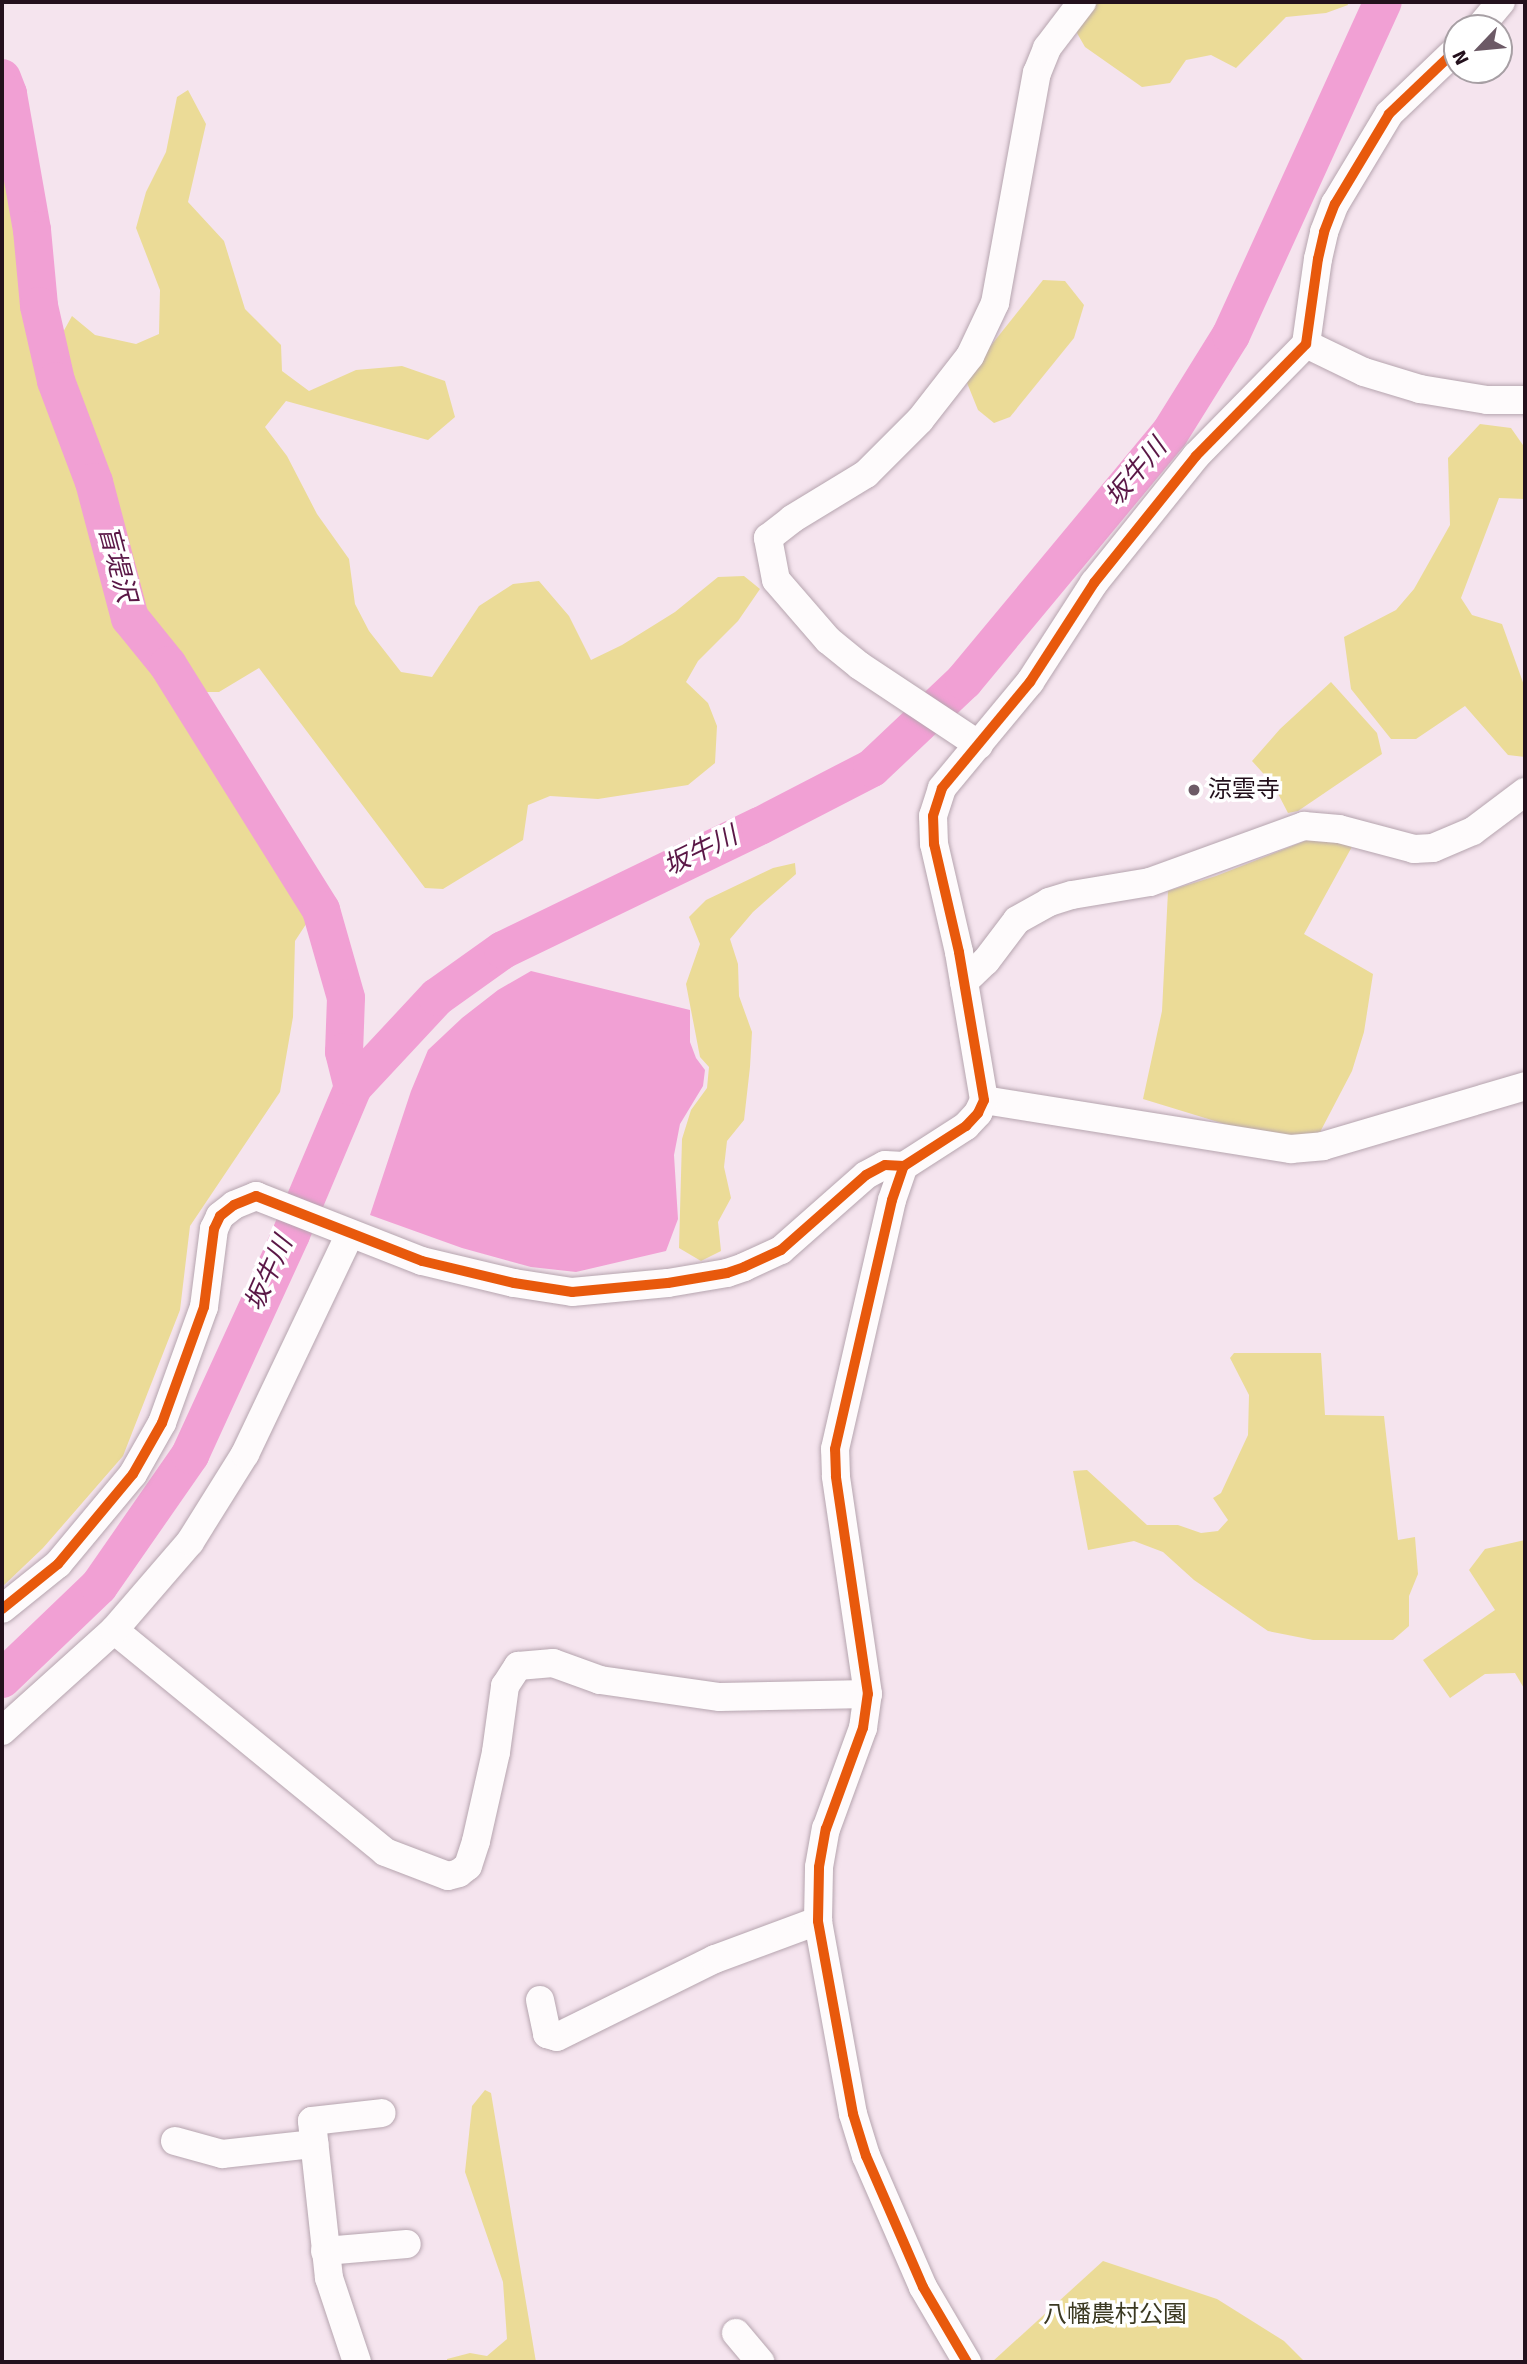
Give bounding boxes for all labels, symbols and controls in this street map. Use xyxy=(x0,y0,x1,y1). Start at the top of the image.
north arrow xyxy=(1443,14,1513,84)
text: N xyxy=(1447,46,1475,69)
water label: 坂牛川 xyxy=(1100,433,1174,513)
water label: 盲堤沢 xyxy=(91,522,141,606)
place label: 涼雲寺 xyxy=(1208,776,1280,804)
marker: 涼雲寺 xyxy=(1186,782,1202,798)
water label: 坂牛川 xyxy=(659,821,743,883)
water label: 坂牛川 xyxy=(240,1232,300,1316)
park label: 八幡農村公園 xyxy=(1043,2301,1187,2329)

